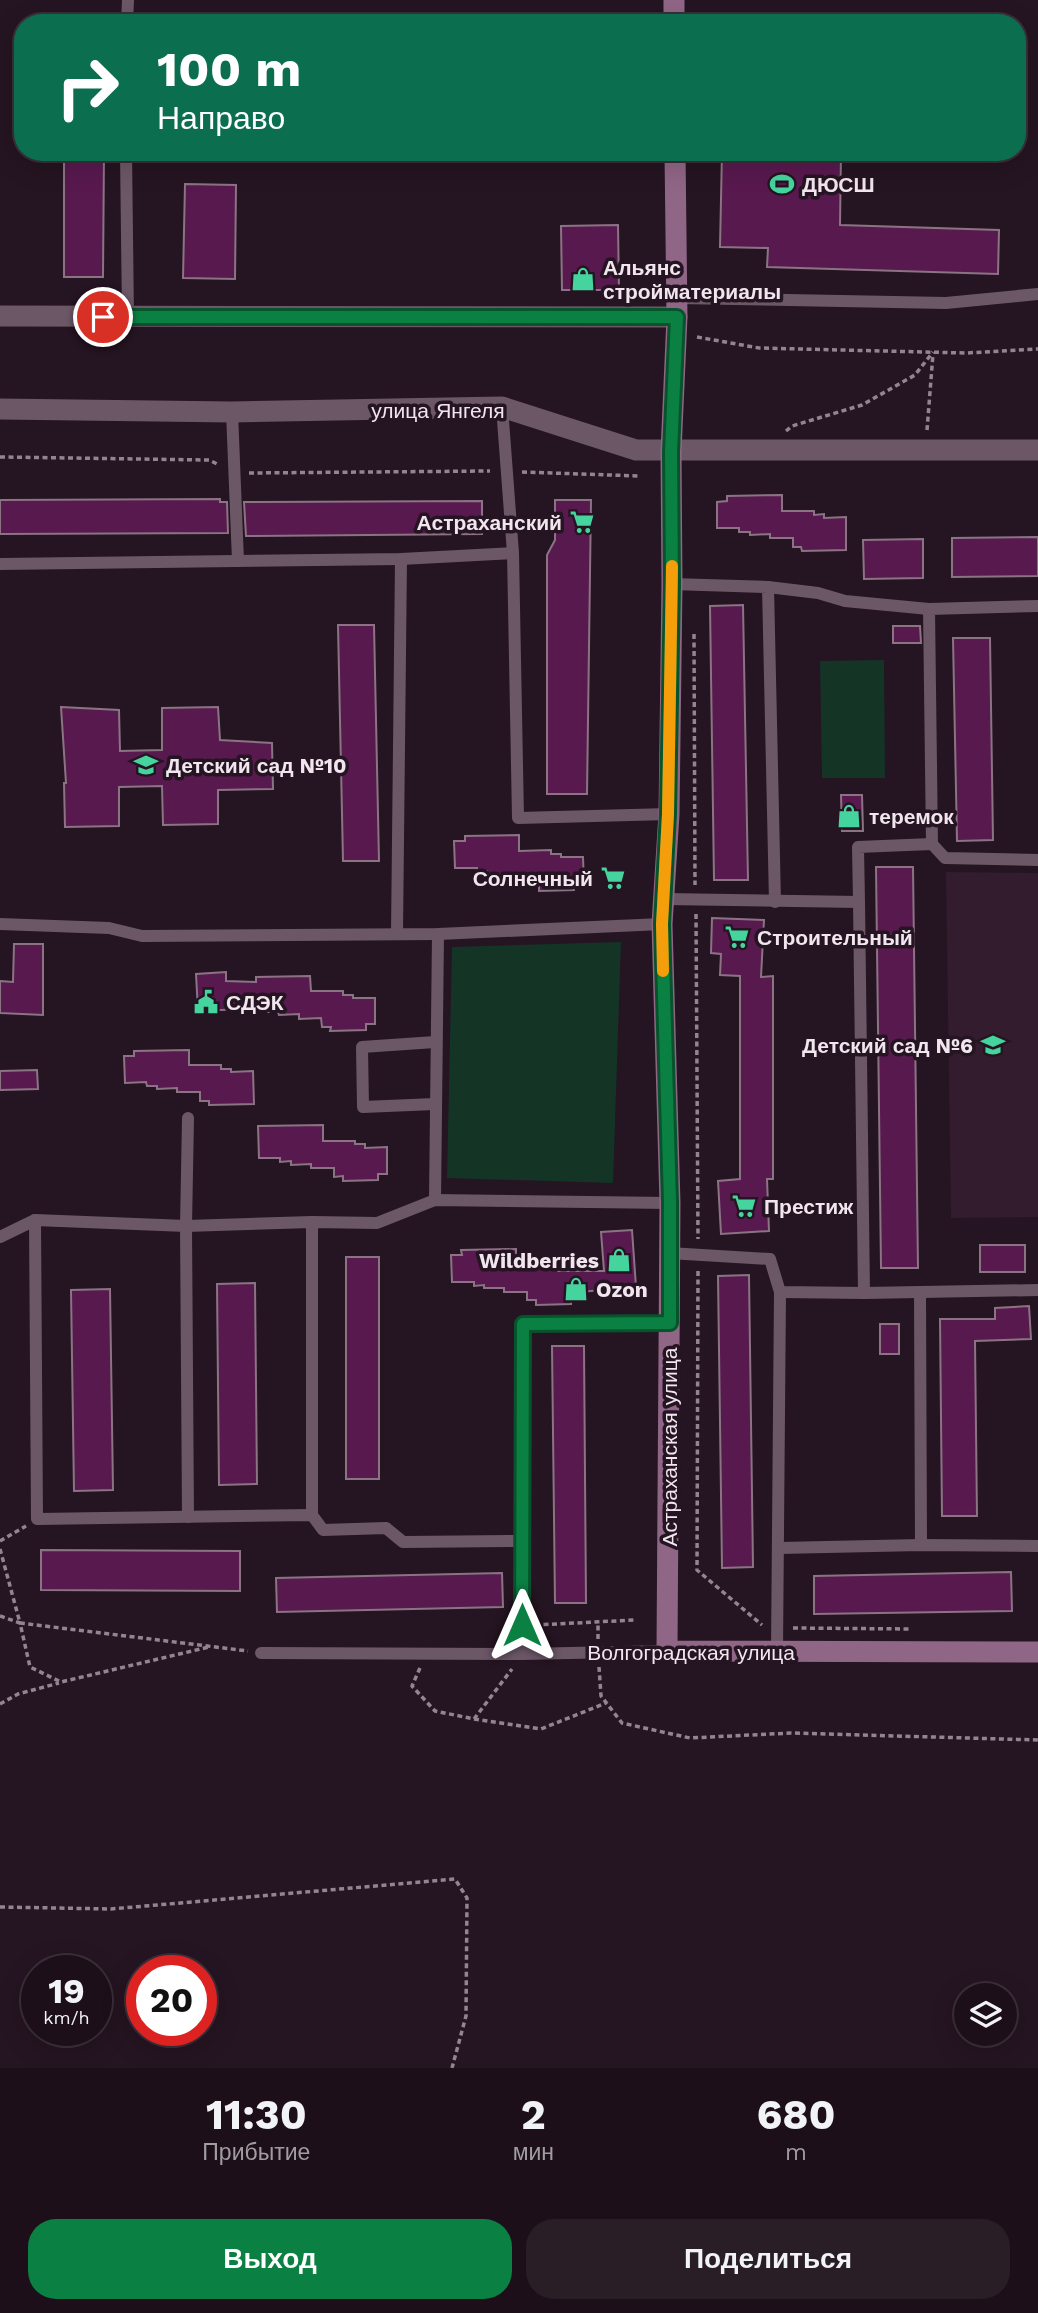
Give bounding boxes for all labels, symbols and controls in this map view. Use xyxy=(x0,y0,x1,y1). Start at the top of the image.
text: 100 m xyxy=(157,40,301,98)
icon: right xyxy=(42,42,133,133)
text: Направо xyxy=(157,99,285,137)
sports icon: ДЮСШ xyxy=(768,170,796,198)
place label: ДЮСШ xyxy=(802,172,875,197)
place label: Альянс стройматериалы xyxy=(603,255,781,304)
shop icon: Альянс стройматериалы xyxy=(569,265,597,293)
pin xyxy=(73,287,133,347)
icon: arrive xyxy=(84,298,122,336)
street label: улица Янгеля xyxy=(371,398,505,423)
supermarket icon: Астраханский xyxy=(568,508,596,536)
place label: Астраханский xyxy=(417,510,562,535)
school or university icon: Детский сад №10 xyxy=(132,751,160,779)
place label: Детский сад №10 xyxy=(166,753,347,778)
shop icon: теремок xyxy=(835,802,863,830)
place label: теремок xyxy=(869,804,954,829)
supermarket icon: Солнечный xyxy=(599,864,627,892)
place label: Солнечный xyxy=(473,866,593,891)
supermarket icon: Строительный xyxy=(723,923,751,951)
place label: Строительный xyxy=(757,925,913,950)
public building icon: СДЭК xyxy=(192,988,220,1016)
place label: СДЭК xyxy=(226,990,284,1015)
school or university icon: Детский сад №6 xyxy=(979,1031,1007,1059)
place label: Детский сад №6 xyxy=(802,1033,973,1058)
supermarket icon: Престиж xyxy=(730,1192,758,1220)
place label: Престиж xyxy=(764,1194,854,1219)
shop icon: Wildberries xyxy=(605,1246,633,1274)
place label: Wildberries xyxy=(479,1248,599,1273)
shop icon: Ozon xyxy=(562,1275,590,1303)
place label: Ozon xyxy=(596,1277,648,1302)
street label: Астраханская улица xyxy=(657,1347,682,1547)
position arrow xyxy=(485,1588,559,1662)
street label: Волгоградская улица xyxy=(587,1640,795,1665)
speed limit sign: 20 xyxy=(126,1955,217,2046)
text: 19 xyxy=(48,1970,85,2012)
map controls xyxy=(954,1983,1017,2046)
button: layers xyxy=(954,1983,1017,2046)
text: km/h xyxy=(43,2007,90,2028)
text: 11:30 xyxy=(206,2090,307,2139)
text: 2 xyxy=(521,2090,546,2139)
text: 680 xyxy=(756,2090,836,2139)
text: Прибытие xyxy=(202,2139,310,2166)
text: мин xyxy=(513,2139,554,2166)
text: m xyxy=(785,2139,807,2166)
button: Выход xyxy=(28,2219,512,2299)
button: Поделиться xyxy=(526,2219,1010,2299)

